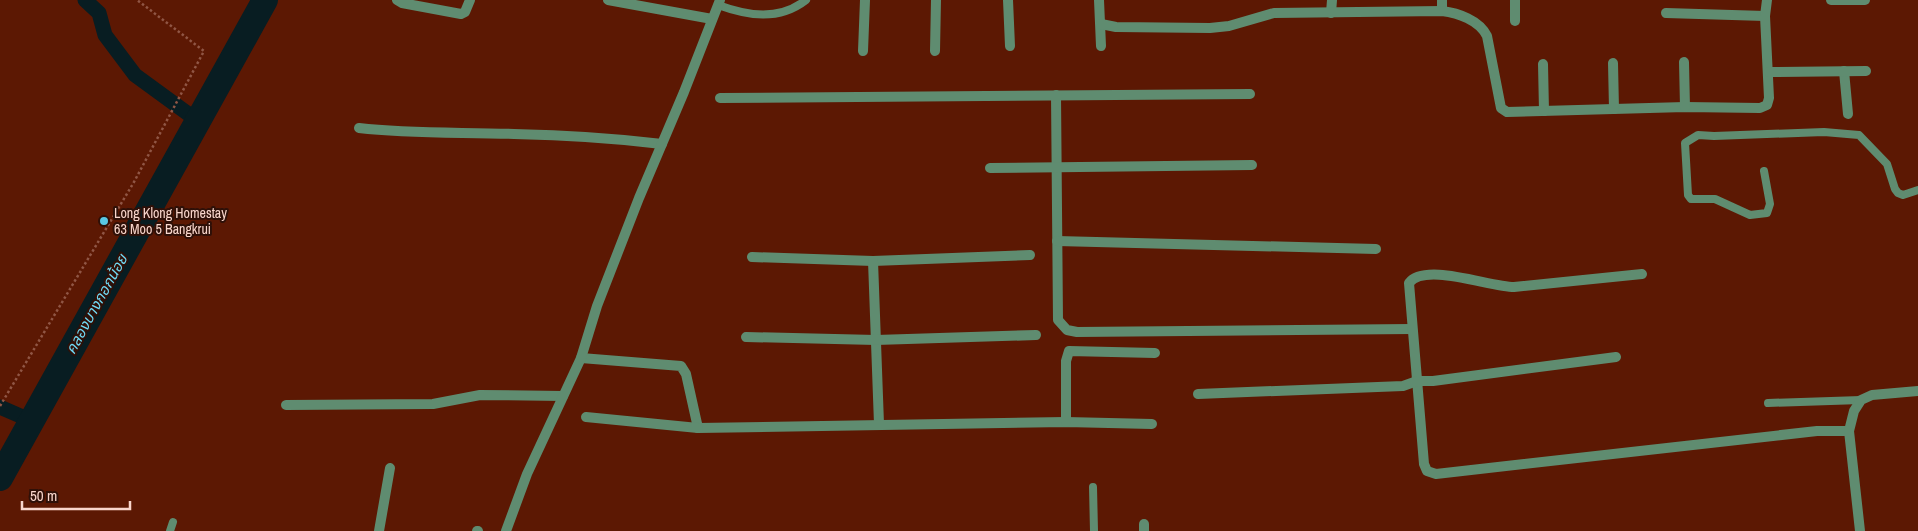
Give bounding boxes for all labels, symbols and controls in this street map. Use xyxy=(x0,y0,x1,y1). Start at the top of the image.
place label: Long Klong Homestay 63 Moo 5 Bangkrui xyxy=(114,204,227,238)
marker: Long Klong Homestay 63 Moo 5 Bangkrui xyxy=(98,215,110,227)
water label: คลองบางกอกน้อย xyxy=(60,249,133,358)
scale bar xyxy=(22,478,130,510)
text: 50 m xyxy=(30,485,57,506)

